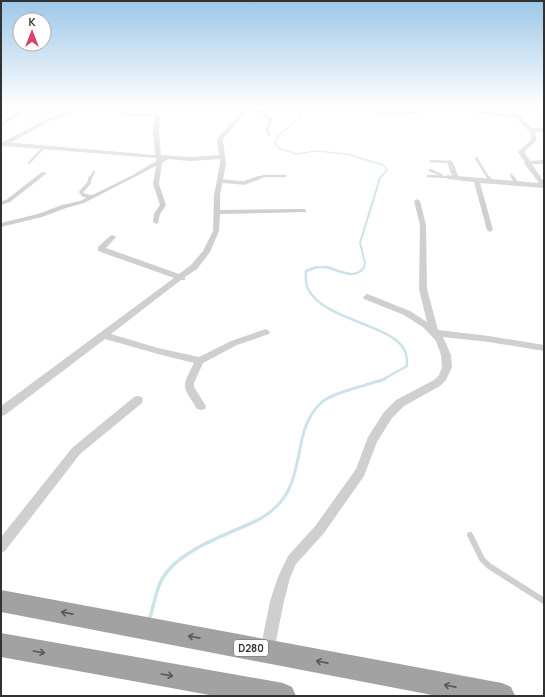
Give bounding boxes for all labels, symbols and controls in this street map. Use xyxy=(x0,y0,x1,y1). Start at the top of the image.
north arrow xyxy=(12,12,52,52)
text: K xyxy=(28,14,36,29)
one-way arrow xyxy=(61,609,74,617)
one-way arrow xyxy=(188,633,201,641)
road number: D280 xyxy=(234,640,268,656)
one-way arrow xyxy=(32,648,45,656)
one-way arrow xyxy=(316,657,329,665)
one-way arrow xyxy=(160,671,173,679)
one-way arrow xyxy=(444,682,457,690)

